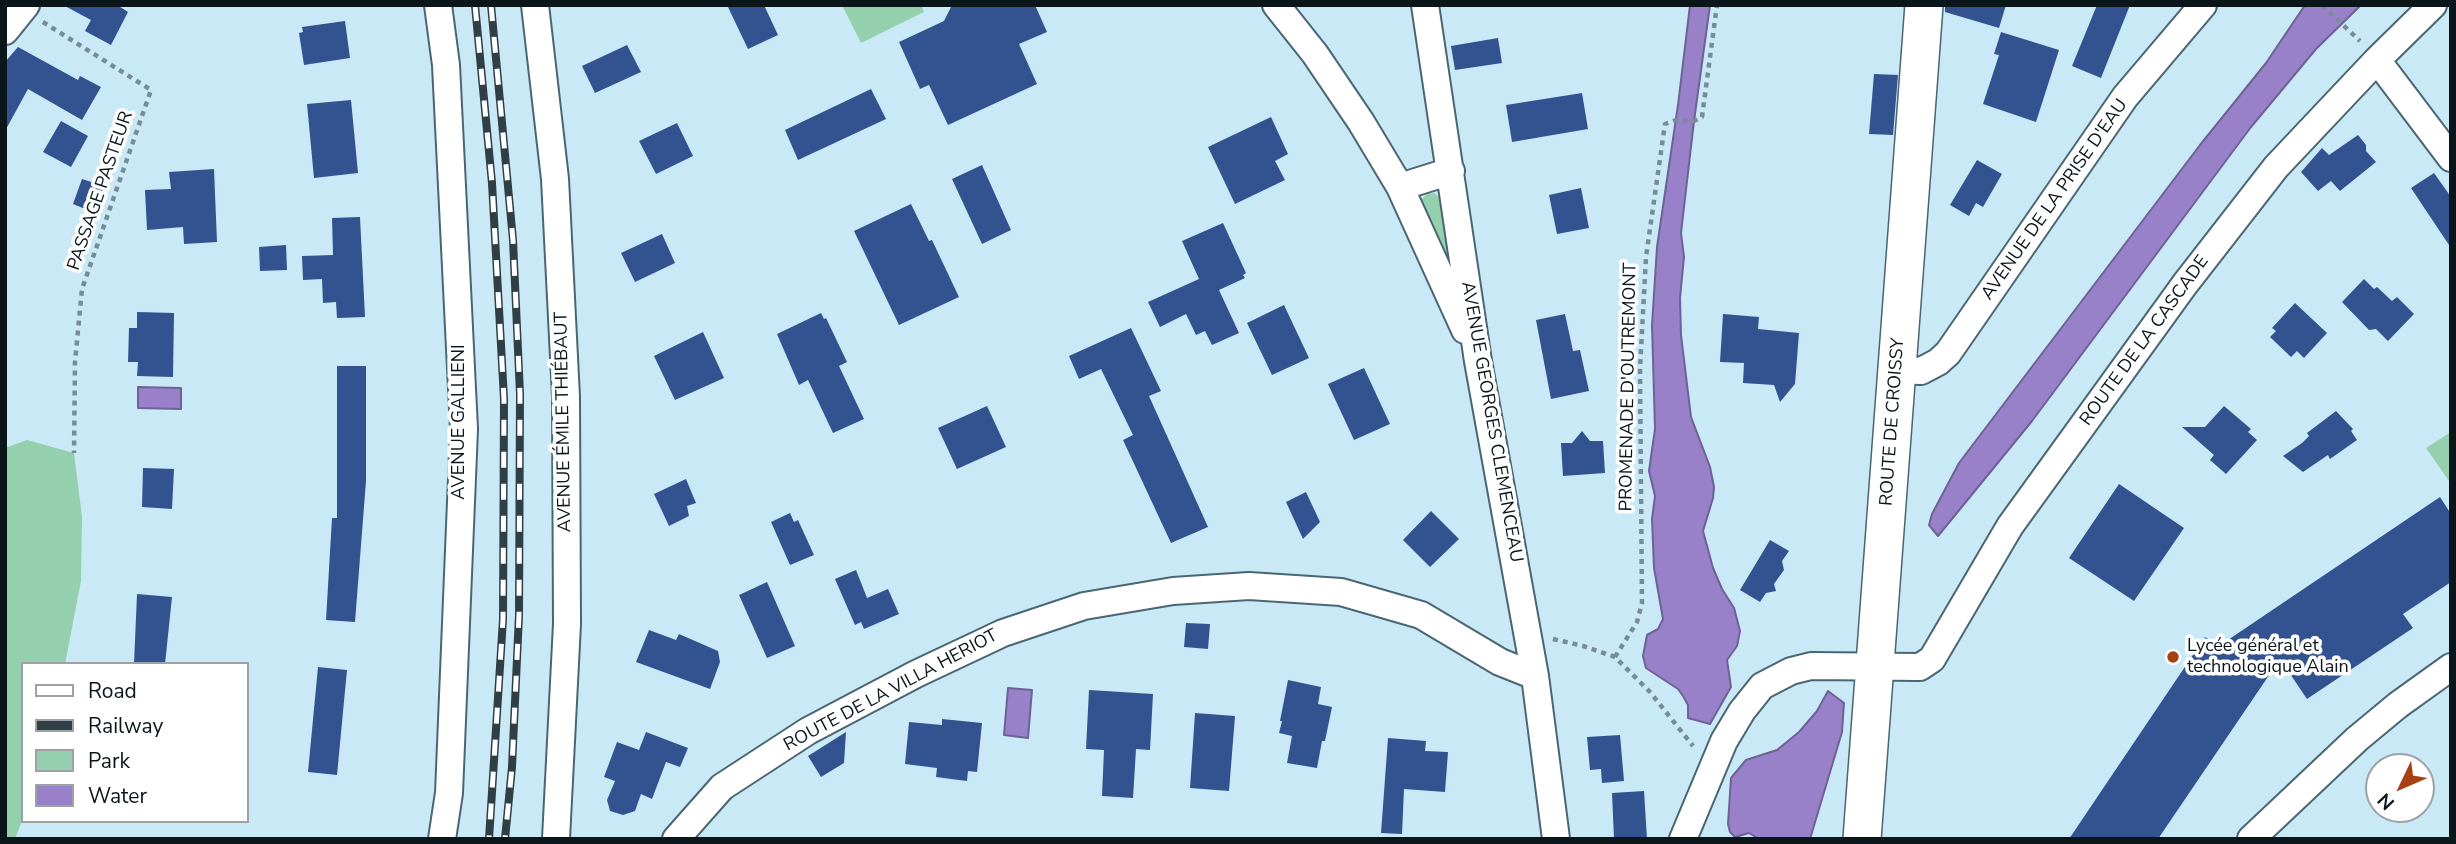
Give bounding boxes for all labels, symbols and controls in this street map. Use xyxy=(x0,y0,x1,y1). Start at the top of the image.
street label: AVENUE DE LA PRISE D'EAU xyxy=(1977,95,2133,305)
street label: PASSAGE PASTEUR xyxy=(64,109,138,273)
street label: ROUTE DE LA CASCADE xyxy=(2076,252,2214,430)
street label: PROMENADE D'OUTREMONT xyxy=(1616,262,1642,512)
street label: AVENUE GEORGES CLEMENCEAU xyxy=(1456,280,1526,564)
street label: AVENUE ÉMILE THIÉBAUT xyxy=(551,312,577,532)
street label: ROUTE DE CROISSY xyxy=(1876,337,1910,507)
street label: AVENUE GALLIENI xyxy=(449,344,471,500)
street label: ROUTE DE LA VILLA HERIOT xyxy=(780,625,1002,757)
place label: Lycée général et technologique Alain xyxy=(2187,636,2349,678)
marker: Lycée général et technologique Alain xyxy=(2165,649,2181,665)
legend xyxy=(21,662,248,823)
text: Road xyxy=(88,677,137,705)
text: Railway xyxy=(88,712,163,740)
text: Park xyxy=(88,747,130,775)
north arrow xyxy=(2365,753,2435,823)
text: Water xyxy=(88,782,147,810)
text: N xyxy=(2372,787,2401,815)

